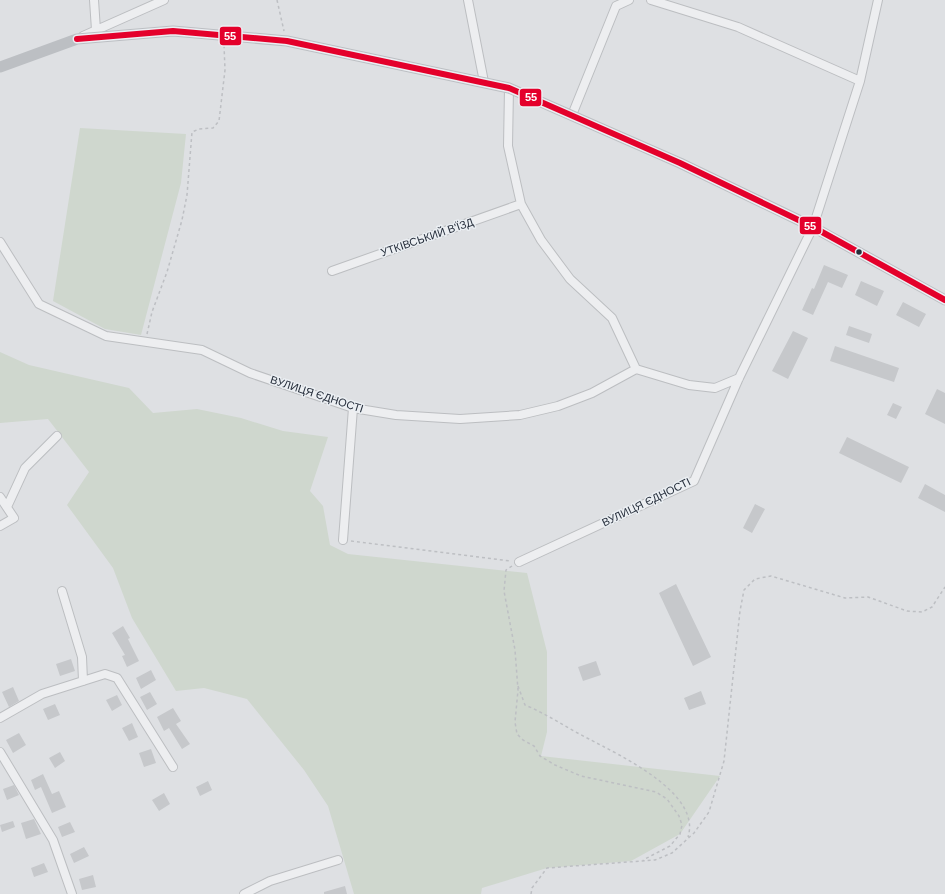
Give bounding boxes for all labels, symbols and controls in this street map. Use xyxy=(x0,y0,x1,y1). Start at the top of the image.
line badge: 55 xyxy=(219,26,242,46)
text: 55 xyxy=(224,30,236,42)
line badge: 55 xyxy=(519,88,542,107)
text: 55 xyxy=(525,91,537,103)
street label: УТКІВСЬКИЙ В'ЇЗД xyxy=(379,215,475,258)
line badge: 55 xyxy=(799,216,822,235)
text: 55 xyxy=(804,220,816,232)
unlabelled marker xyxy=(854,247,864,257)
street label: ВУЛИЦЯ ЄДНОСТІ xyxy=(269,373,365,415)
street label: ВУЛИЦЯ ЄДНОСТІ xyxy=(600,475,692,529)

